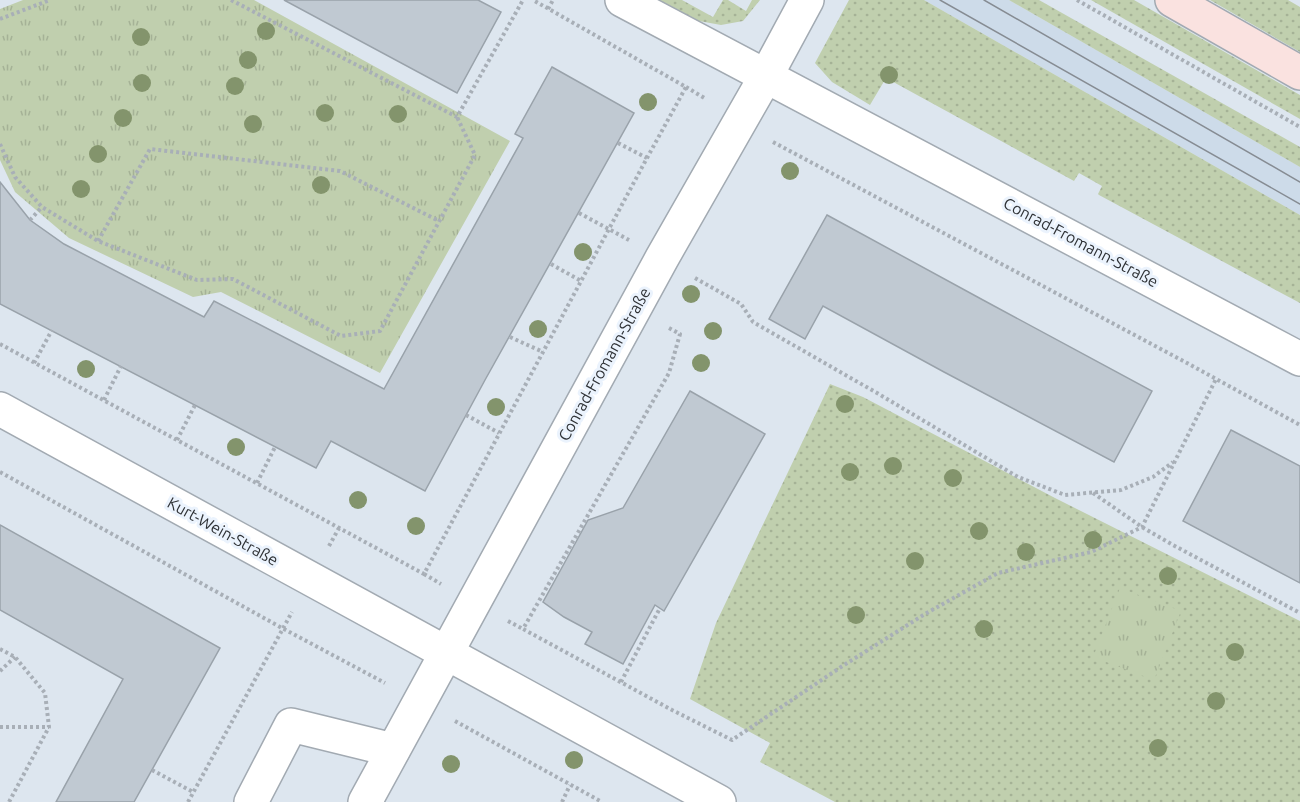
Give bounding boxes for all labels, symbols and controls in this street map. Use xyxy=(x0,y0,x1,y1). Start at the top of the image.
street label: Conrad-Fromann-Straße xyxy=(1001,194,1161,290)
street label: Conrad-Fromann-Straße xyxy=(554,284,654,444)
street label: Kurt-Wein-Straße xyxy=(164,493,282,569)

